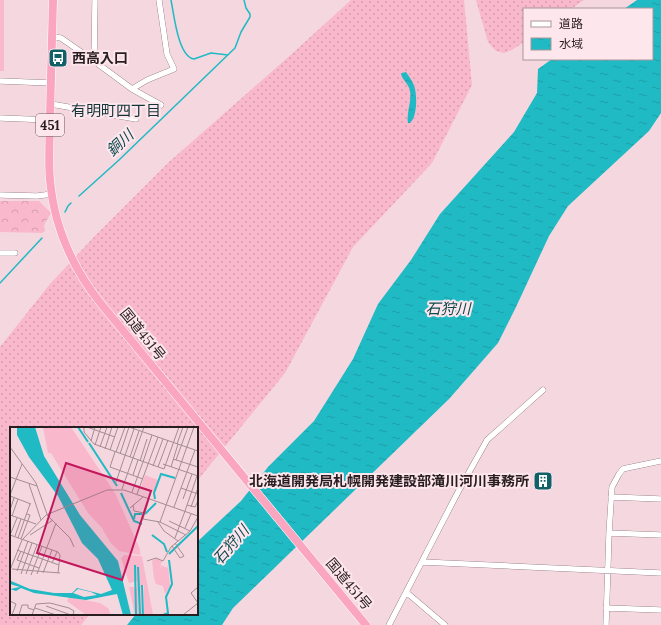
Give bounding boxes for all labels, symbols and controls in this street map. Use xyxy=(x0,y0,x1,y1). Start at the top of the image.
legend xyxy=(523,8,653,60)
text: 道路 xyxy=(559,16,583,31)
text: 水域 xyxy=(559,36,583,51)
bus stop icon: 西高入口 xyxy=(47,47,69,69)
place label: 西高入口 xyxy=(72,49,128,67)
district label: 有明町四丁目 xyxy=(71,101,161,120)
road number: 451 xyxy=(36,114,64,136)
water label: 銅川 xyxy=(102,124,139,160)
water label: 石狩川 xyxy=(425,299,472,318)
street label: 国道451号 xyxy=(116,304,170,364)
inset map xyxy=(10,427,198,615)
building icon: 北海道開発局札幌開発建設部滝川河川事務所 xyxy=(532,470,554,492)
place label: 北海道開発局札幌開発建設部滝川河川事務所 xyxy=(249,472,529,490)
water label: 石狩川 xyxy=(209,520,254,568)
street label: 国道451号 xyxy=(322,554,376,614)

